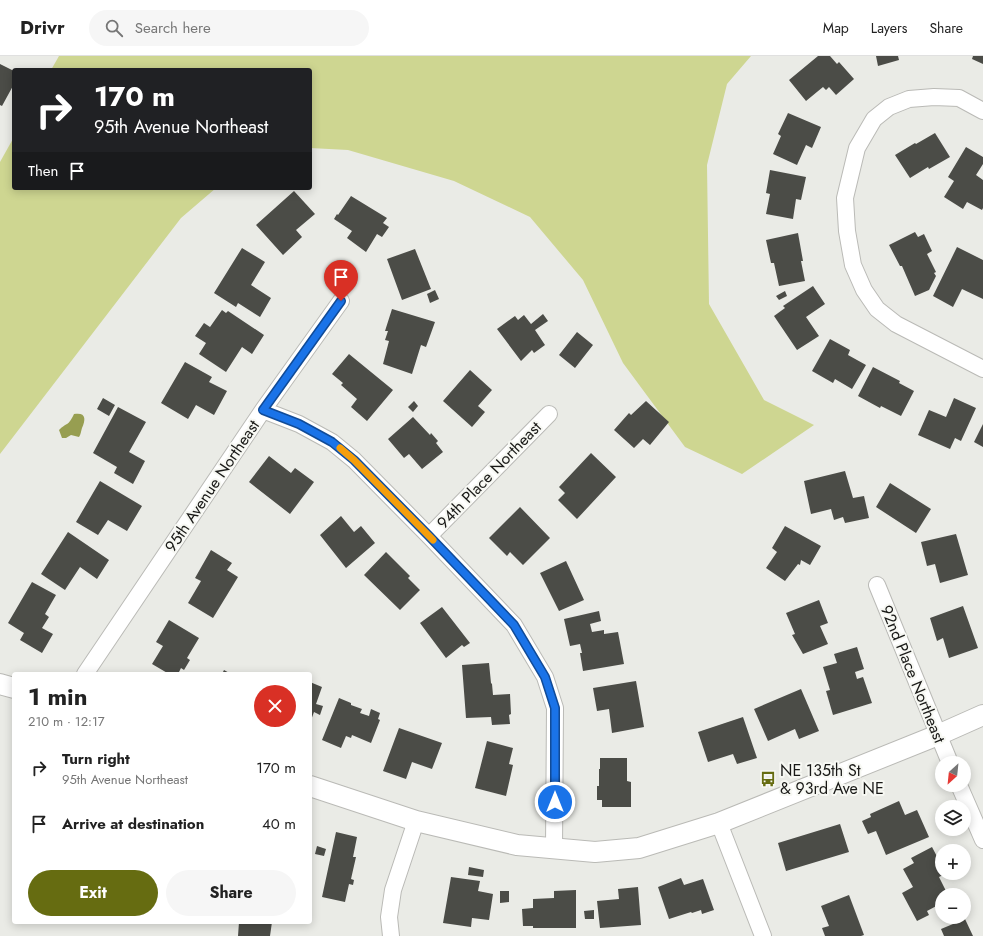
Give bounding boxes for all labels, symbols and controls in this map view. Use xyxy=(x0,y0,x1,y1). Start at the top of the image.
search box xyxy=(89,10,369,46)
text: Drivr xyxy=(20,14,65,41)
icon: search xyxy=(103,17,125,39)
text: Search here xyxy=(135,17,211,39)
text: Map xyxy=(823,18,849,38)
text: Layers xyxy=(871,18,907,38)
text: Share xyxy=(929,18,963,38)
text: 170 m xyxy=(94,76,175,117)
icon: right xyxy=(28,84,80,136)
text: 95th Avenue Northeast xyxy=(94,114,268,140)
text: Then xyxy=(28,160,58,182)
icon: arrive xyxy=(66,160,88,182)
pin xyxy=(324,260,358,301)
icon: arrive xyxy=(330,266,352,288)
street label: 95th Avenue Northeast xyxy=(159,415,265,557)
street label: 94th Place Northeast xyxy=(432,416,547,534)
street label: 92nd Place Northeast xyxy=(875,602,951,746)
text: 1 min xyxy=(28,679,88,714)
button: close xyxy=(254,685,296,727)
text: 210 m · 12:17 xyxy=(28,712,105,731)
text: Turn right xyxy=(62,748,130,770)
north arrow xyxy=(935,756,971,792)
map controls xyxy=(935,756,971,924)
icon: right xyxy=(28,757,50,779)
text: 170 m xyxy=(256,757,296,779)
place label: NE 135th St & 93rd Ave NE xyxy=(780,759,884,800)
text: 95th Avenue Northeast xyxy=(62,770,188,789)
bus stop icon: NE 135th St & 93rd Ave NE xyxy=(759,770,777,788)
position arrow xyxy=(534,781,576,823)
button: layers xyxy=(935,800,971,836)
icon: arrive xyxy=(28,813,50,835)
text: Arrive at destination xyxy=(62,813,204,835)
text: 40 m xyxy=(262,813,296,835)
button: + xyxy=(935,844,971,880)
button: Exit xyxy=(28,870,158,916)
button: Share xyxy=(166,870,296,916)
button: − xyxy=(935,888,971,924)

